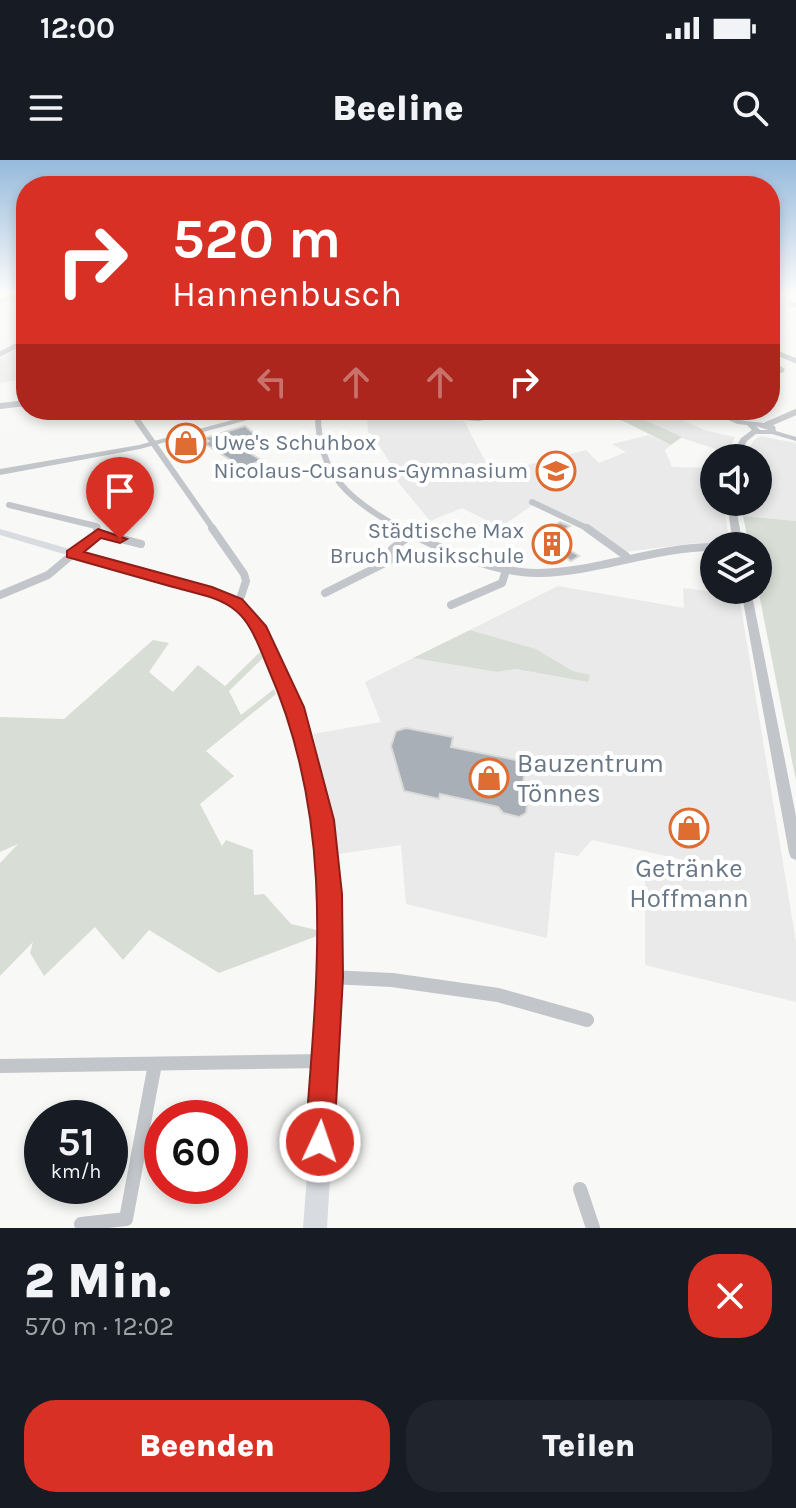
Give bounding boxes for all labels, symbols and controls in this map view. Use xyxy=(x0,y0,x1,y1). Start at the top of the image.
text: 12:00 xyxy=(40,10,115,46)
icon: menu xyxy=(24,86,68,130)
icon: search xyxy=(728,86,772,130)
text: Beeline xyxy=(332,87,464,129)
text: 520 m xyxy=(172,206,341,271)
icon: right xyxy=(40,208,144,312)
text: Hannenbusch xyxy=(172,273,402,315)
icon: left xyxy=(250,360,294,404)
icon: ahead xyxy=(334,360,378,404)
icon: ahead xyxy=(418,360,462,404)
icon: right xyxy=(502,360,546,404)
shop icon: Uwe's Schuhbox xyxy=(165,422,207,464)
place label: Uwe's Schuhbox xyxy=(214,430,376,456)
map controls xyxy=(700,444,772,604)
button: sound xyxy=(700,444,772,516)
school or university icon: Nicolaus-Cusanus-Gymnasium xyxy=(535,450,577,492)
pin xyxy=(86,457,154,539)
place label: Nicolaus-Cusanus-Gymnasium xyxy=(214,458,528,484)
icon: arrive xyxy=(98,469,142,513)
place label: Städtische Max Bruch Musikschule xyxy=(330,518,524,569)
building icon: Städtische Max Bruch Musikschule xyxy=(531,523,573,565)
button: layers xyxy=(700,532,772,604)
place label: Bauzentrum Tönnes xyxy=(517,748,664,809)
shop icon: Bauzentrum Tönnes xyxy=(468,757,510,799)
shop icon: Getränke Hoffmann xyxy=(668,807,710,849)
place label: Getränke Hoffmann xyxy=(629,853,749,914)
speed limit sign: 60 xyxy=(144,1100,248,1204)
position arrow xyxy=(278,1100,362,1184)
text: 51 xyxy=(57,1118,95,1165)
text: km/h xyxy=(51,1160,101,1183)
text: 2 Min. xyxy=(24,1253,171,1309)
button: close xyxy=(688,1254,772,1338)
text: 570 m · 12:02 xyxy=(24,1311,174,1342)
button: Beenden xyxy=(24,1400,390,1492)
button: Teilen xyxy=(406,1400,772,1492)

